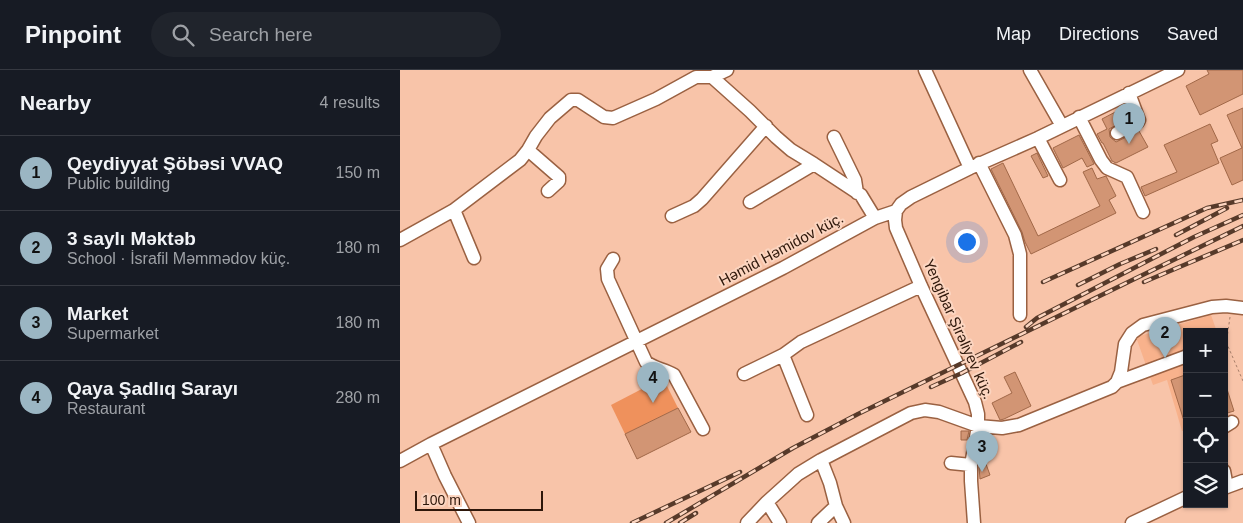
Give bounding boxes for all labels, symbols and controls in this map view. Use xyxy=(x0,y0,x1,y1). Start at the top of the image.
search box xyxy=(151,12,501,57)
text: Pinpoint xyxy=(25,21,121,48)
icon: search xyxy=(169,21,197,49)
text: Search here xyxy=(209,24,313,45)
text: Map xyxy=(996,24,1031,44)
text: Directions xyxy=(1059,24,1139,44)
text: Saved xyxy=(1167,24,1218,44)
text: Nearby xyxy=(20,91,91,114)
text: 4 results xyxy=(320,94,380,111)
pin: 1 xyxy=(1113,103,1145,144)
text: Qeydiyyat Şöbəsi VVAQ xyxy=(67,153,283,174)
text: 1 xyxy=(32,164,40,181)
text: 150 m xyxy=(336,164,380,181)
text: Public building xyxy=(67,175,170,192)
street label: Həmid Həmidov küç. xyxy=(716,209,846,289)
text: 3 saylı Məktəb xyxy=(67,228,196,249)
your location xyxy=(954,229,980,255)
text: 2 xyxy=(32,239,40,256)
text: 180 m xyxy=(336,239,380,256)
text: School · İsrafil Məmmədov küç. xyxy=(67,250,290,267)
street label: Yengibar Şirəliyev küç. xyxy=(920,256,998,402)
text: Market xyxy=(67,303,128,324)
text: 3 xyxy=(32,314,40,331)
text: 180 m xyxy=(336,314,380,331)
pin: 2 xyxy=(1149,317,1181,358)
text: Supermarket xyxy=(67,325,159,342)
map controls xyxy=(1183,328,1228,508)
button: + xyxy=(1183,328,1228,373)
pin: 4 xyxy=(637,362,669,403)
button: − xyxy=(1183,373,1228,418)
text: Qaya Şadlıq Sarayı xyxy=(67,378,238,399)
text: 4 xyxy=(32,389,40,406)
text: 280 m xyxy=(336,389,380,406)
text: Restaurant xyxy=(67,400,145,417)
button: locate xyxy=(1183,418,1228,463)
pin: 3 xyxy=(966,431,998,472)
button: layers xyxy=(1183,463,1228,508)
scale bar xyxy=(415,488,542,511)
text: 100 m xyxy=(422,492,461,508)

